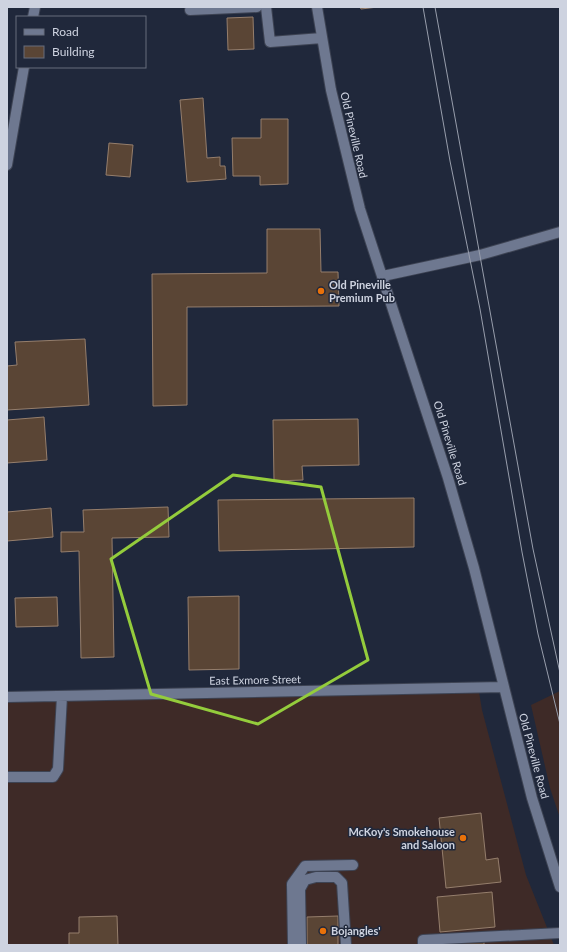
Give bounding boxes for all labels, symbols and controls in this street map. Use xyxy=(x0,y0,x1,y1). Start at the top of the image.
legend xyxy=(16,16,146,68)
text: Road xyxy=(52,24,79,39)
text: Building xyxy=(52,44,95,59)
street label: Old Pineville Road xyxy=(338,91,371,179)
place label: Old Pineville Premium Pub xyxy=(329,278,395,304)
marker: Old Pineville Premium Pub xyxy=(316,286,326,296)
street label: Old Pineville Road xyxy=(431,399,470,487)
street label: East Exmore Street xyxy=(209,672,301,687)
street label: Old Pineville Road xyxy=(517,712,552,800)
place label: McKoy's Smokehouse and Saloon xyxy=(348,825,455,851)
marker: McKoy's Smokehouse and Saloon xyxy=(458,833,468,843)
place label: Bojangles' xyxy=(331,924,381,937)
marker: Bojangles' xyxy=(318,926,328,936)

